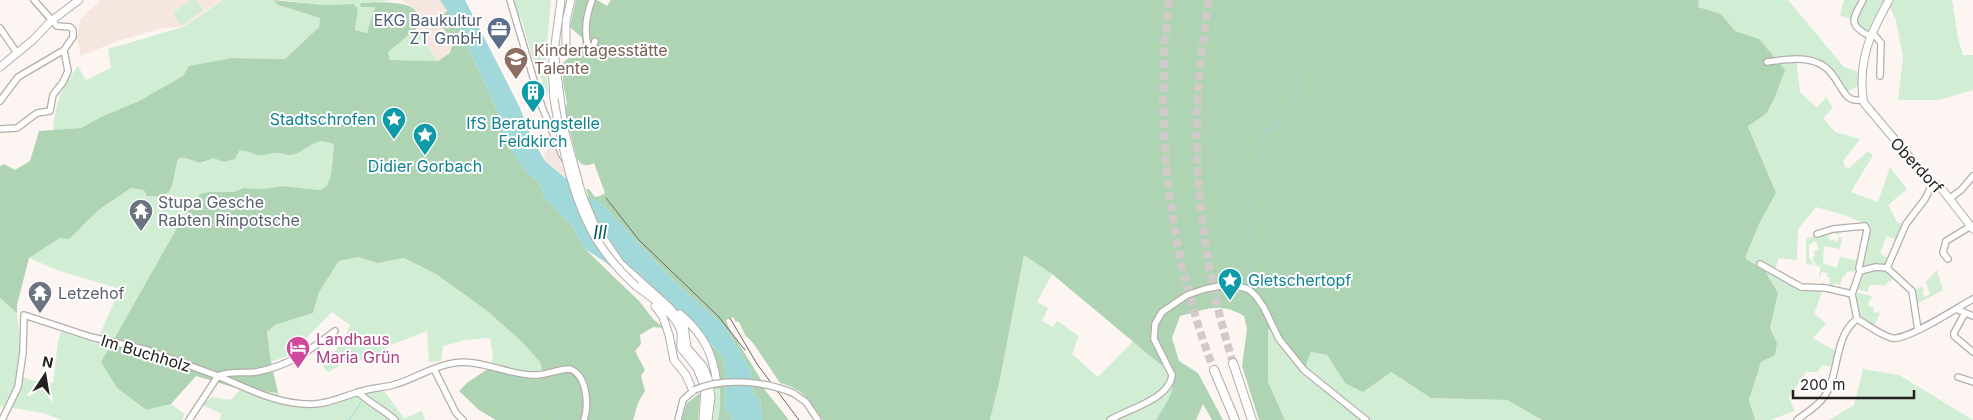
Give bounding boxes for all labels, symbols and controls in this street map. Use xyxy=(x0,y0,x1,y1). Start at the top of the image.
place label: EKG Baukultur ZT GmbH xyxy=(374,10,482,48)
office icon: EKG Baukultur ZT GmbH xyxy=(486,16,512,50)
place label: Kindertagesstätte Talente xyxy=(534,40,668,78)
school or university icon: Kindertagesstätte Talente xyxy=(503,46,529,80)
building icon: IfS Beratungstelle Feldkirch xyxy=(520,79,546,113)
place icon: Stadtschrofen xyxy=(381,106,407,140)
place label: Stadtschrofen xyxy=(270,109,376,129)
place label: IfS Beratungstelle Feldkirch xyxy=(466,113,600,151)
place icon: Didier Gorbach xyxy=(412,122,438,156)
street label: Oberdorf xyxy=(1886,133,1948,197)
place label: Didier Gorbach xyxy=(368,156,482,176)
place label: Stupa Gesche Rabten Rinpotsche xyxy=(158,192,300,230)
temple icon: Stupa Gesche Rabten Rinpotsche xyxy=(128,198,154,232)
water label: Ill xyxy=(593,222,607,243)
place icon: Gletschertopf xyxy=(1217,267,1243,301)
place label: Gletschertopf xyxy=(1248,270,1351,290)
temple icon: Letzehof xyxy=(27,280,53,314)
place label: Letzehof xyxy=(58,283,125,303)
place label: Landhaus Maria Grün xyxy=(316,329,400,367)
street label: Im Buchholz xyxy=(99,330,193,376)
hotel icon: Landhaus Maria Grün xyxy=(285,335,311,369)
north arrow xyxy=(20,350,70,400)
text: N xyxy=(41,352,55,371)
scale bar xyxy=(1793,368,1914,400)
text: 200 m xyxy=(1800,375,1845,394)

